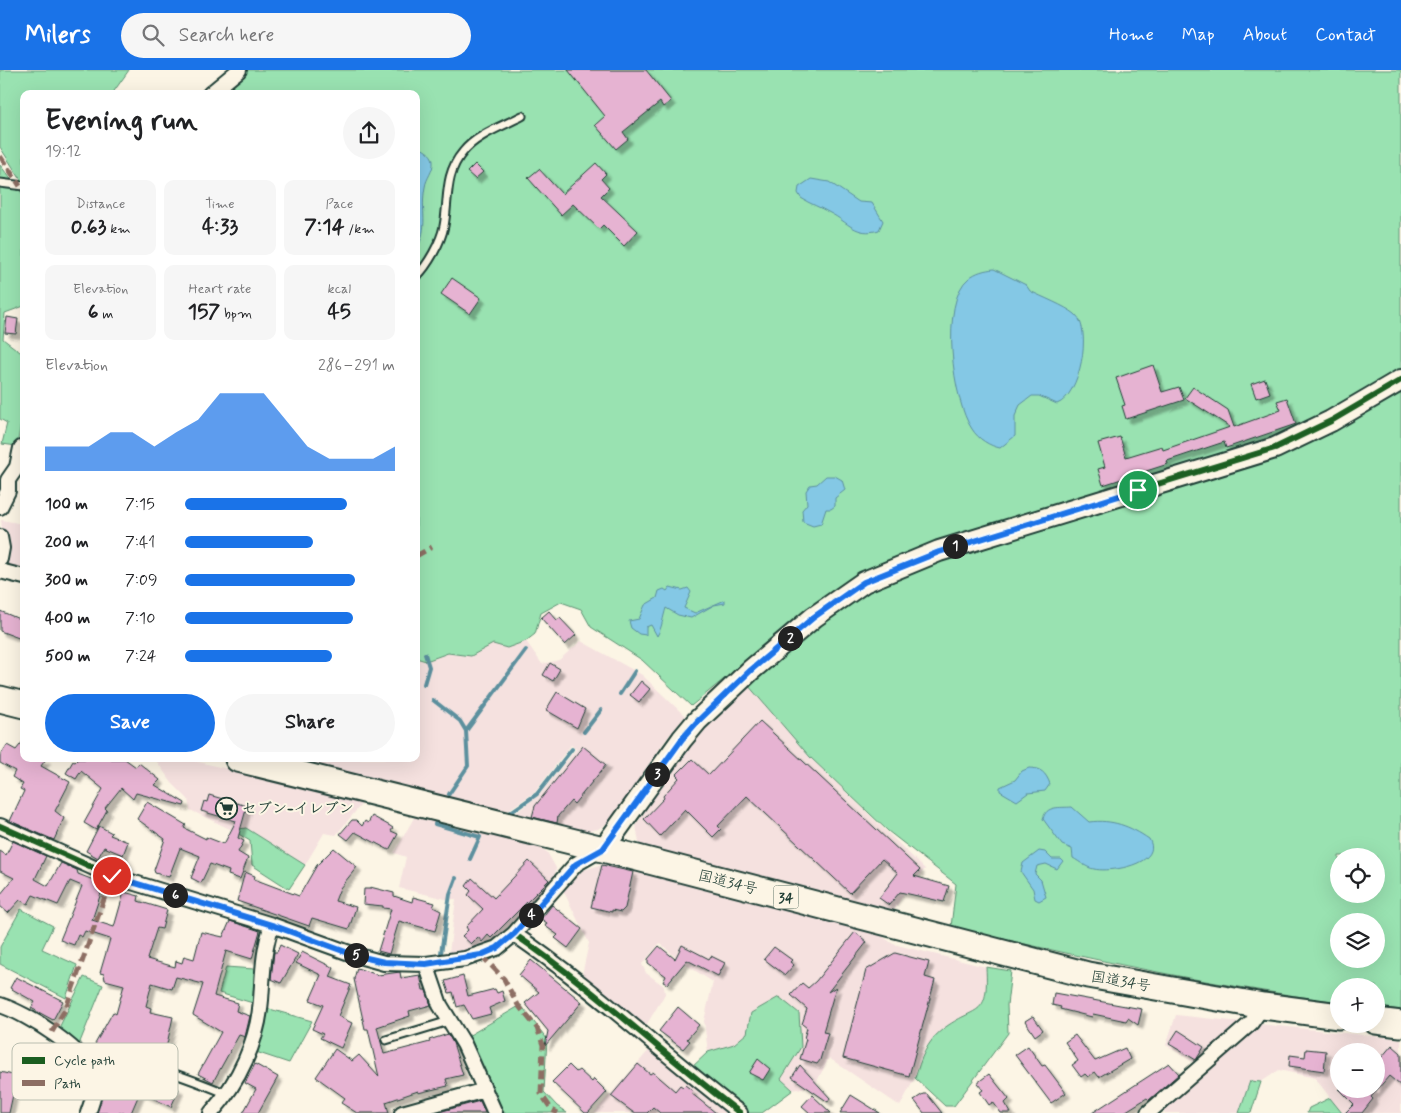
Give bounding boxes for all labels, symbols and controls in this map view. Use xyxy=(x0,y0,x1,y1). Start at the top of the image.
search box xyxy=(121,13,471,58)
text: Milers xyxy=(25,20,91,51)
icon: search xyxy=(139,21,167,49)
text: Search here xyxy=(179,23,274,48)
text: Home xyxy=(1109,23,1154,47)
text: Map xyxy=(1182,23,1215,47)
text: About xyxy=(1243,23,1287,47)
text: Contact xyxy=(1315,23,1376,47)
text: Evening run xyxy=(45,103,198,140)
button: share xyxy=(343,107,395,159)
text: 19:12 xyxy=(45,141,82,162)
text: Distance xyxy=(76,195,125,213)
text: Time xyxy=(205,195,235,213)
text: Pace xyxy=(325,195,353,213)
text: 0.63 xyxy=(71,213,106,241)
text: 4:33 xyxy=(202,213,238,241)
text: 7:14 xyxy=(304,213,344,241)
text: km xyxy=(106,220,131,238)
text: /km xyxy=(344,220,375,238)
text: Elevation xyxy=(73,280,128,298)
text: Heart rate xyxy=(189,280,251,298)
text: kcal xyxy=(328,280,351,298)
text: 6 xyxy=(88,298,99,326)
text: 157 xyxy=(188,298,220,326)
text: 45 xyxy=(328,298,351,326)
text: m xyxy=(99,305,114,323)
text: bpm xyxy=(220,305,252,323)
text: Elevation xyxy=(45,355,108,376)
text: 286–291 m xyxy=(318,355,395,376)
pin xyxy=(1117,469,1159,511)
icon: arrive xyxy=(1124,476,1152,504)
text: 100 m xyxy=(45,494,88,515)
text: 7:15 xyxy=(125,494,155,515)
text: 200 m xyxy=(45,532,89,553)
text: 7:41 xyxy=(125,532,155,553)
pin: 1 xyxy=(942,534,968,558)
text: 1 xyxy=(952,537,959,555)
text: 300 m xyxy=(45,570,88,591)
text: 7:09 xyxy=(125,570,157,591)
text: 400 m xyxy=(45,608,90,629)
text: 7:10 xyxy=(125,608,155,629)
pin: 2 xyxy=(778,626,802,650)
text: 2 xyxy=(787,629,794,647)
text: 500 m xyxy=(45,646,90,667)
text: 7:24 xyxy=(125,646,157,667)
button: Save xyxy=(45,694,215,752)
button: Share xyxy=(225,694,395,752)
pin: 3 xyxy=(644,762,670,786)
text: 3 xyxy=(654,765,661,783)
supermarket icon: セブン-イレブン xyxy=(214,796,238,820)
place label: セブン-イレブン xyxy=(242,799,354,819)
map controls xyxy=(1330,848,1385,1098)
button: locate xyxy=(1330,848,1385,903)
pin xyxy=(91,855,133,897)
icon: check xyxy=(98,862,126,890)
street label: 国道34号 xyxy=(696,866,760,900)
pin: 6 xyxy=(162,882,188,908)
text: 6 xyxy=(172,886,179,904)
road number: 34 xyxy=(774,886,798,909)
pin: 4 xyxy=(518,902,544,928)
text: 4 xyxy=(527,906,536,924)
button: layers xyxy=(1330,913,1385,968)
pin: 5 xyxy=(344,942,368,968)
text: 5 xyxy=(352,946,361,964)
street label: 国道34号 xyxy=(1089,967,1153,997)
button: + xyxy=(1330,978,1385,1033)
legend xyxy=(12,1043,178,1100)
button: − xyxy=(1330,1043,1385,1098)
text: Cycle path xyxy=(54,1052,115,1070)
text: Path xyxy=(54,1075,81,1093)

